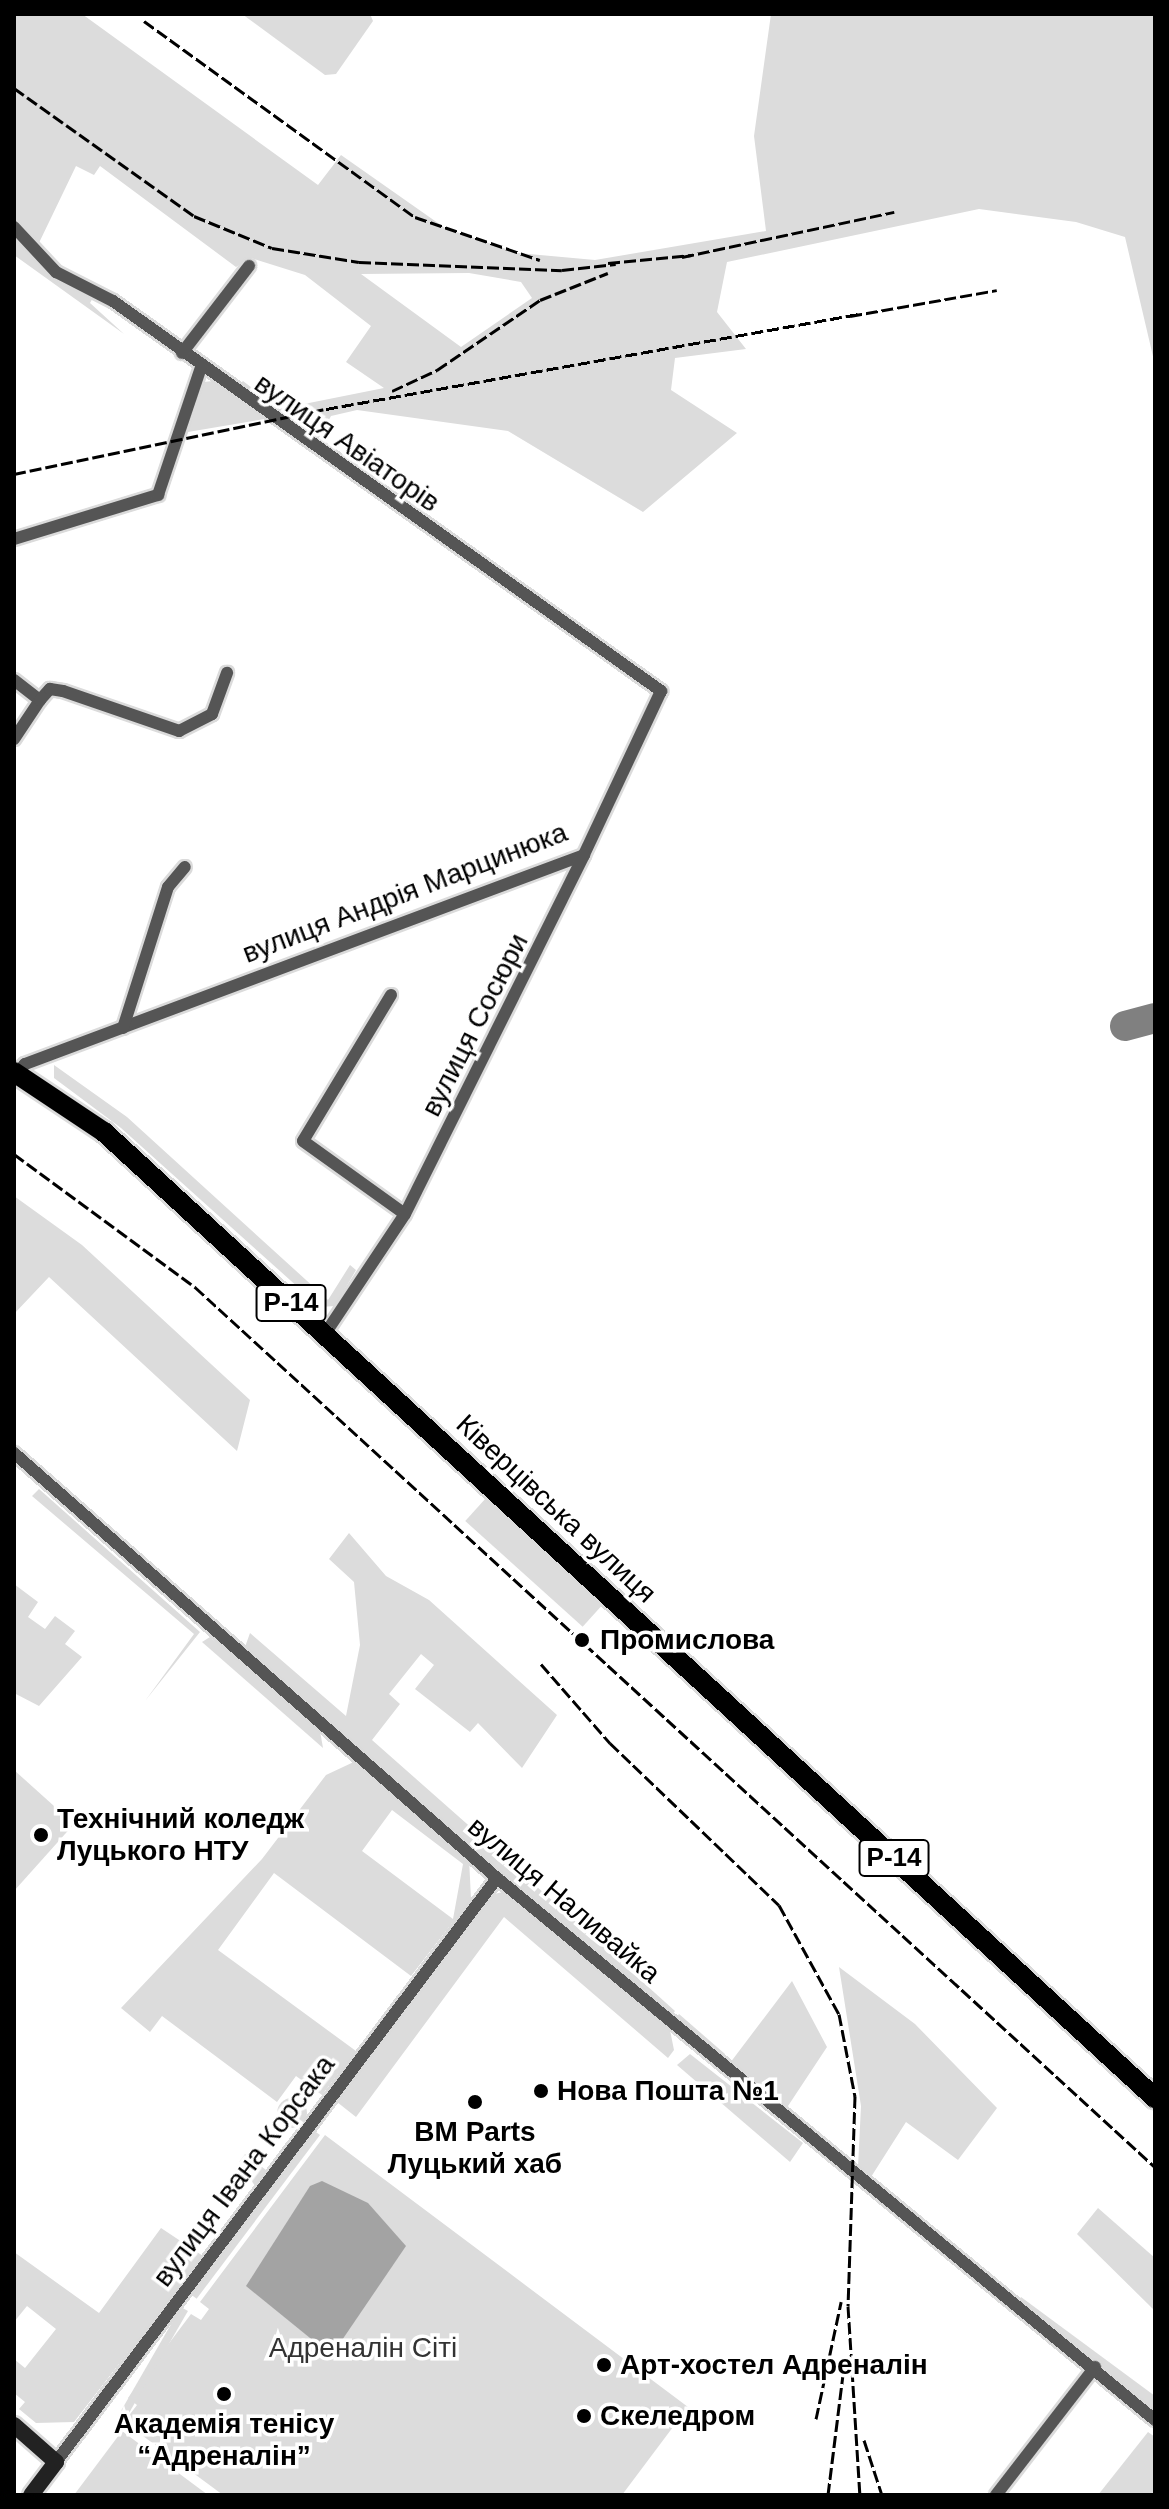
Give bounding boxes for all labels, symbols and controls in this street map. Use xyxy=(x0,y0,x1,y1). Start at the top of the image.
street label: вулиця Авіаторів xyxy=(248,367,446,519)
street label: вулиця Андрія Марцинюка xyxy=(238,815,572,971)
street label: вулиця Сосюри xyxy=(414,928,536,1122)
road number: Р-14 xyxy=(255,1281,327,1325)
street label: Ківерцівська вулиця xyxy=(449,1408,663,1610)
place label: Промислова xyxy=(600,1623,774,1657)
marker: Промислова xyxy=(571,1629,593,1651)
place label: Технічний коледж Луцького НТУ xyxy=(57,1802,304,1868)
street label: вулиця Наливайка xyxy=(461,1810,667,1990)
marker: Технічний коледж Луцького НТУ xyxy=(32,1826,50,1844)
road number: Р-14 xyxy=(858,1836,930,1880)
street label: вулиця Івана Корсака xyxy=(146,2049,342,2293)
place label: Нова Пошта №1 xyxy=(557,2074,779,2108)
marker: Нова Пошта №1 xyxy=(532,2082,550,2100)
marker: BM Parts Луцький хаб xyxy=(466,2093,484,2111)
place label: BM Parts Луцький хаб xyxy=(388,2115,562,2181)
park label: Адреналін Сіті xyxy=(269,2331,457,2365)
place label: Арт-хостел Адреналін xyxy=(620,2348,928,2382)
marker: Арт-хостел Адреналін xyxy=(595,2356,613,2374)
marker: Академія тенісу “Адреналін” xyxy=(215,2385,233,2403)
place label: Скеледром xyxy=(600,2399,755,2433)
place label: Академія тенісу “Адреналін” xyxy=(114,2407,334,2473)
marker: Скеледром xyxy=(575,2407,593,2425)

